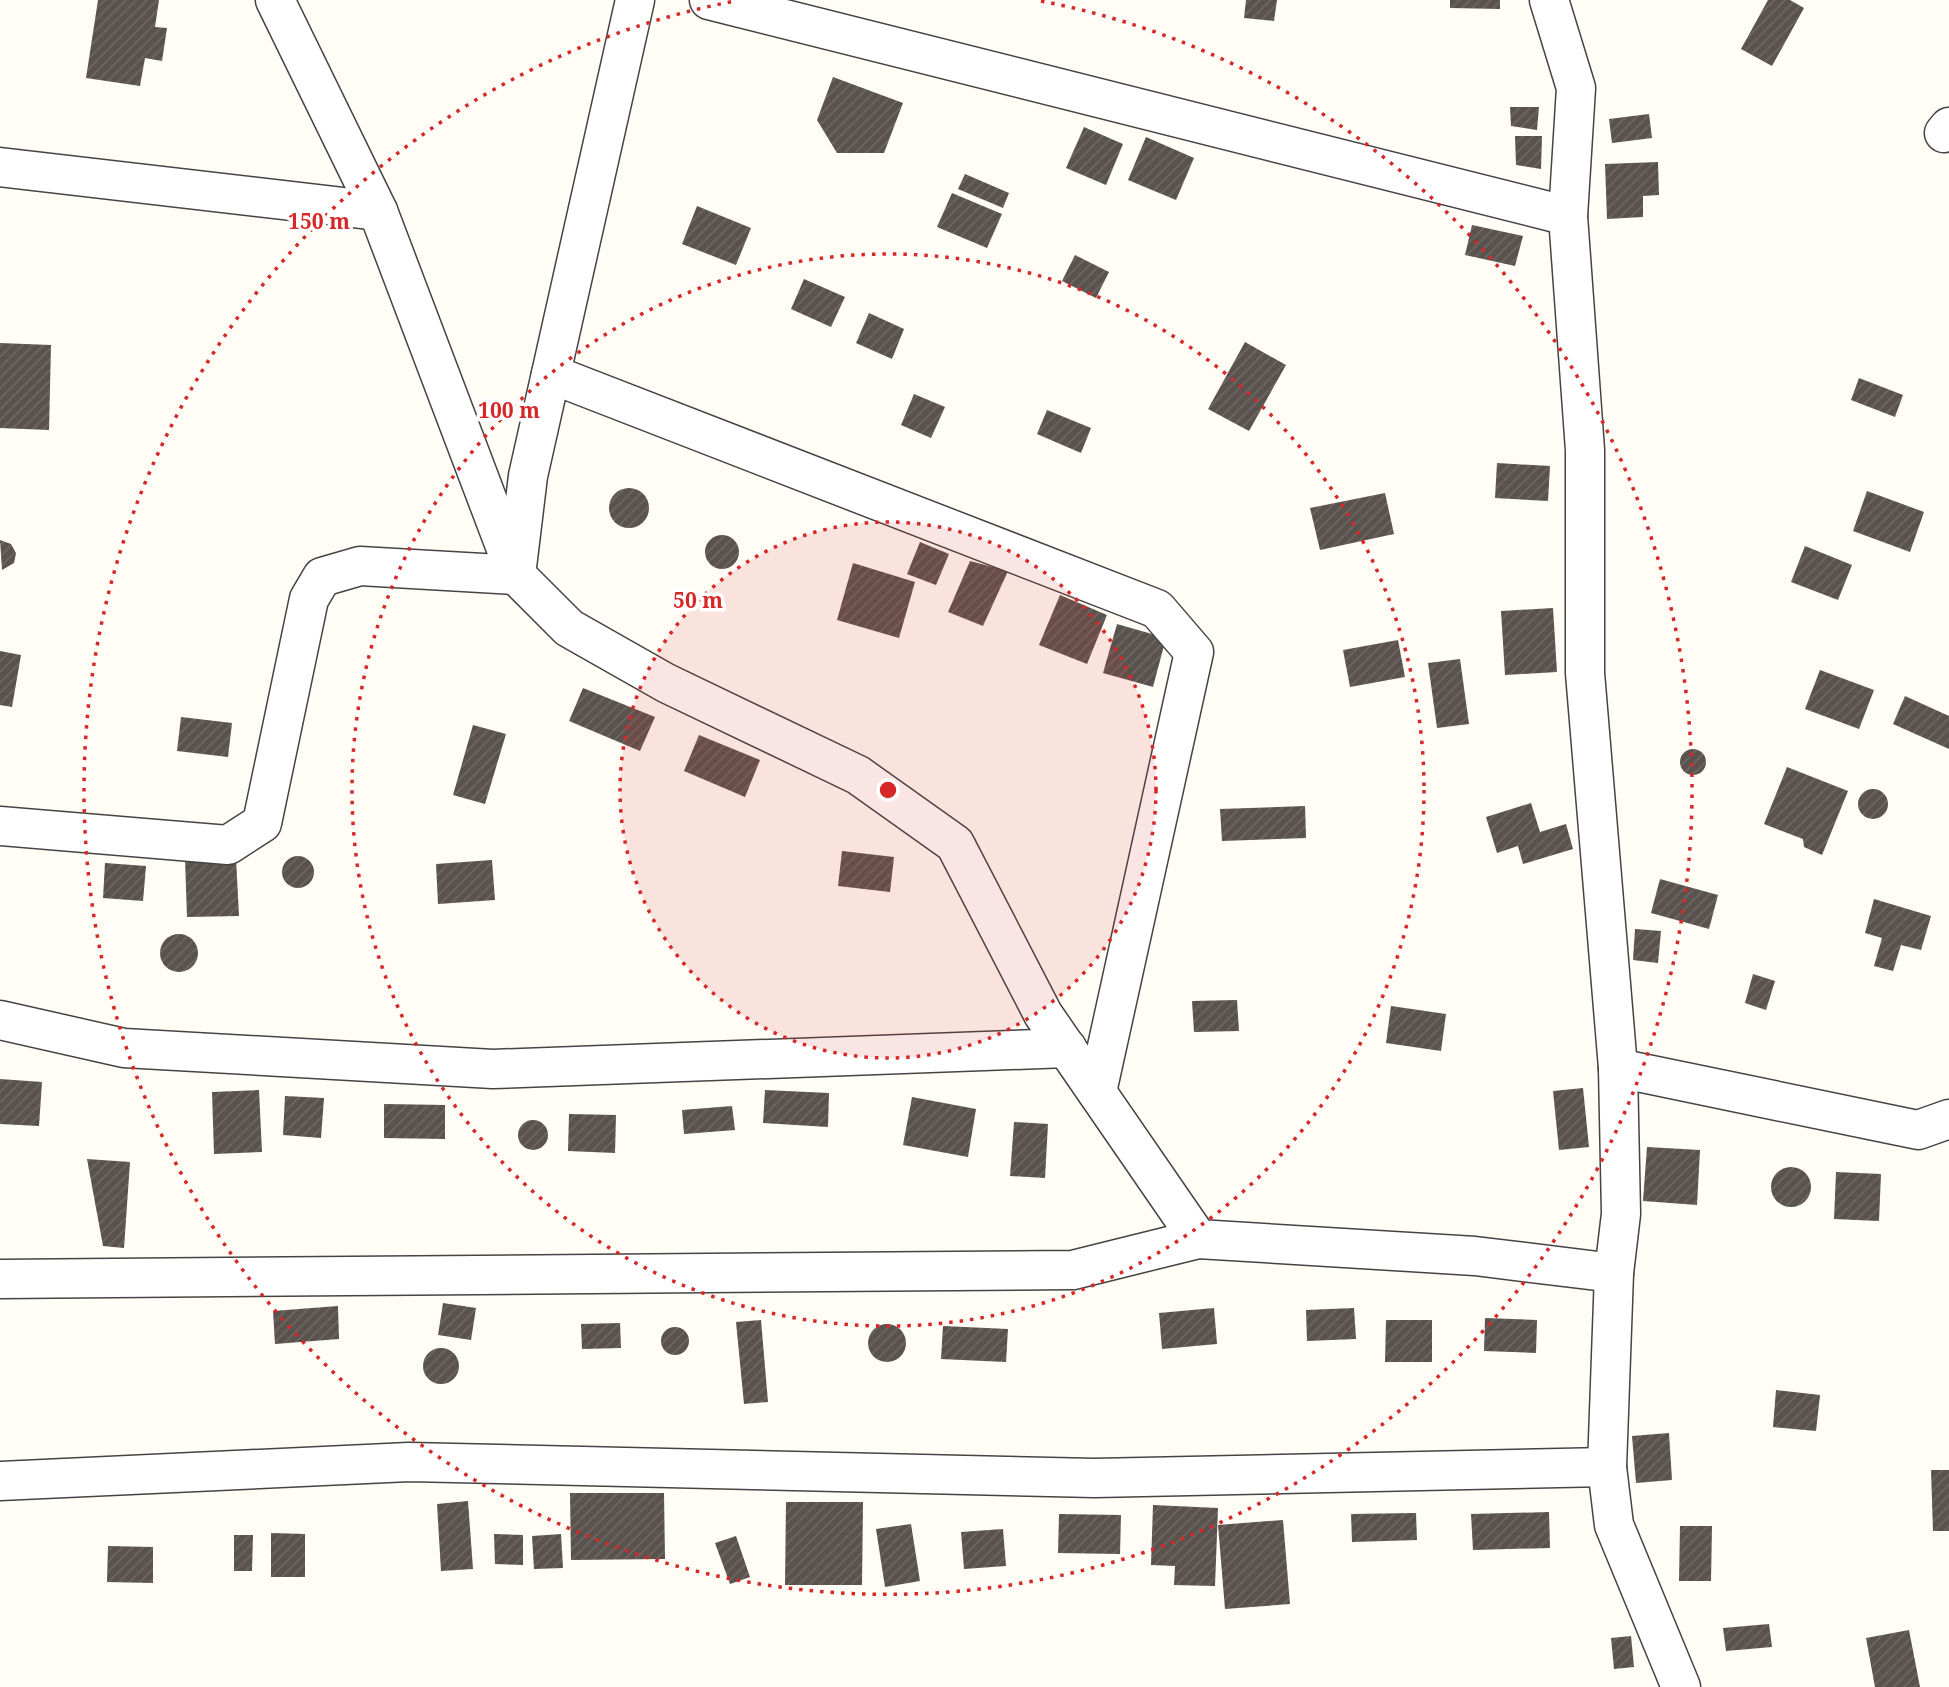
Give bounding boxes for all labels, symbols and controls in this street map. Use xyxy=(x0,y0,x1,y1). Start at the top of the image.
text: 150 m xyxy=(288,207,350,235)
text: 100 m xyxy=(478,396,540,424)
text: 50 m xyxy=(673,586,723,614)
centre of rings xyxy=(876,778,900,802)

